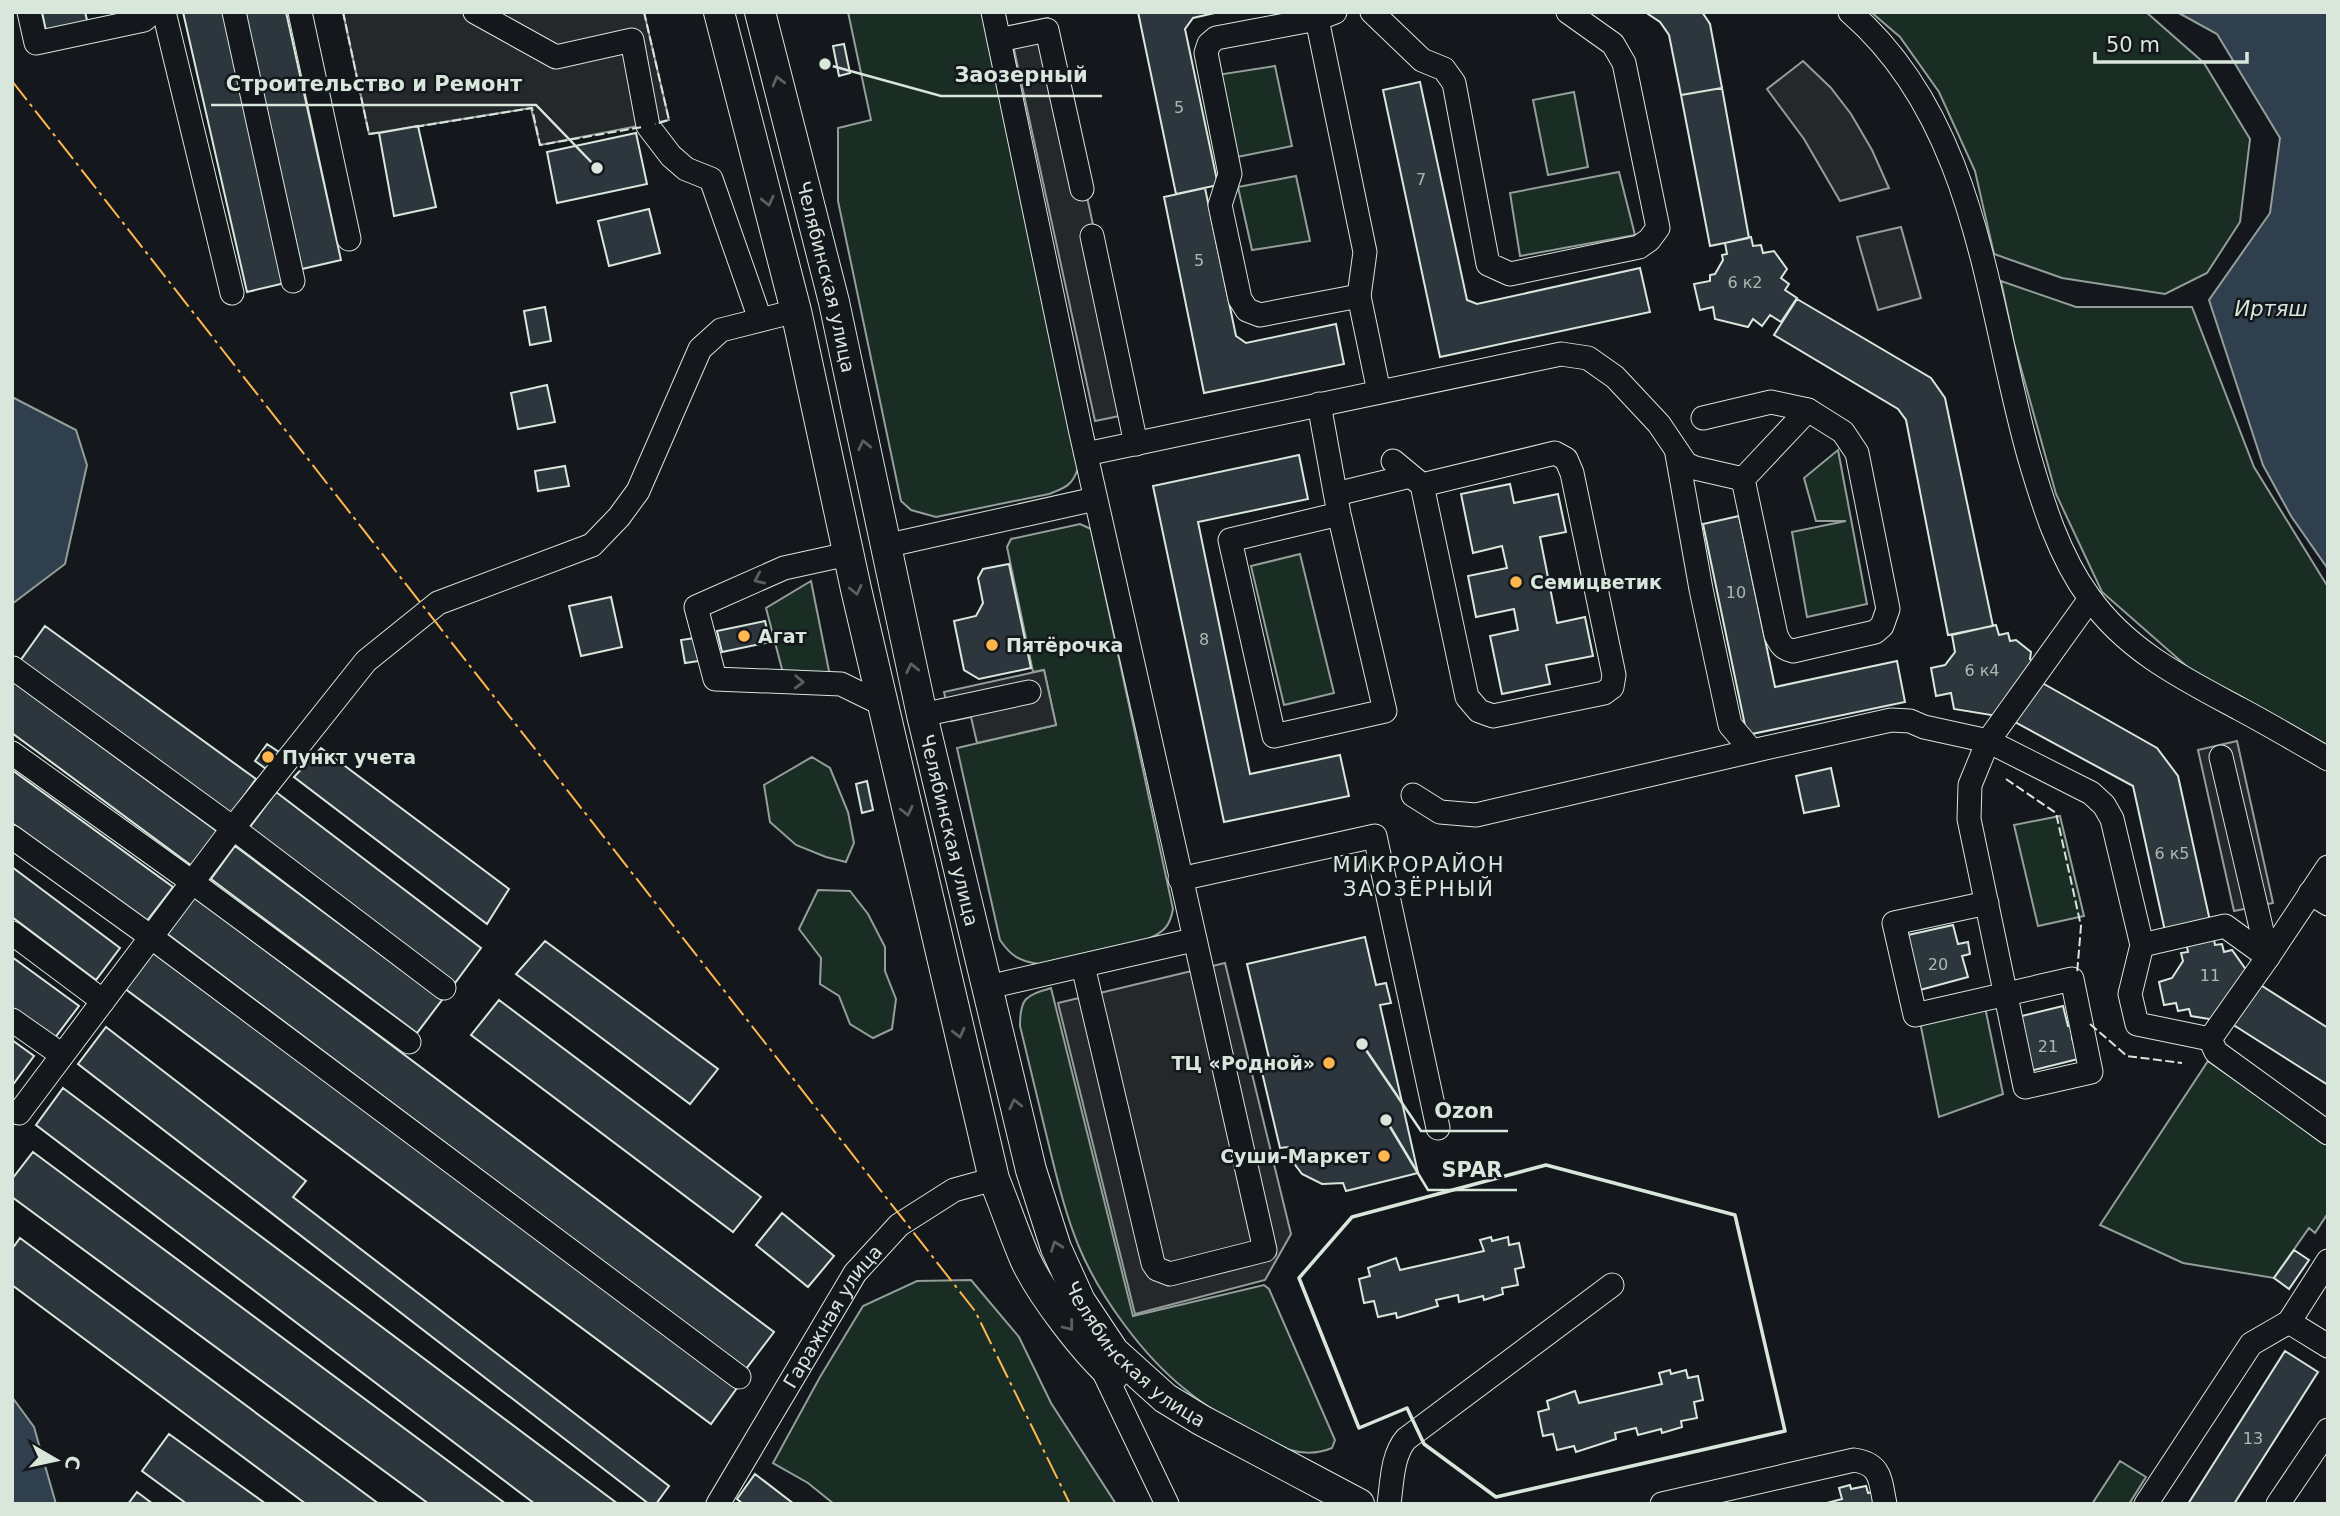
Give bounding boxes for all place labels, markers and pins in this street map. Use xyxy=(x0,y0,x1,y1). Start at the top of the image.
callout: Заозерный xyxy=(941,54,1102,96)
callout: Строительство и Ремонт xyxy=(211,63,536,105)
place label: Семицветик xyxy=(1530,571,1662,593)
marker: Семицветик xyxy=(1508,574,1524,590)
place label: Агат xyxy=(758,625,806,647)
marker: Агат xyxy=(736,628,752,644)
place label: Пятёрочка xyxy=(1006,634,1123,656)
marker: Пятёрочка xyxy=(984,637,1000,653)
place label: Пункт учета xyxy=(282,746,416,768)
marker: Пункт учета xyxy=(260,749,276,765)
place label: ТЦ «Родной» xyxy=(1171,1052,1315,1074)
marker: ТЦ «Родной» xyxy=(1321,1055,1337,1071)
callout: Ozon xyxy=(1421,1089,1508,1131)
place label: Суши-Маркет xyxy=(1220,1145,1370,1167)
marker: Суши-Маркет xyxy=(1376,1148,1392,1164)
callout: SPAR xyxy=(1428,1148,1517,1190)

